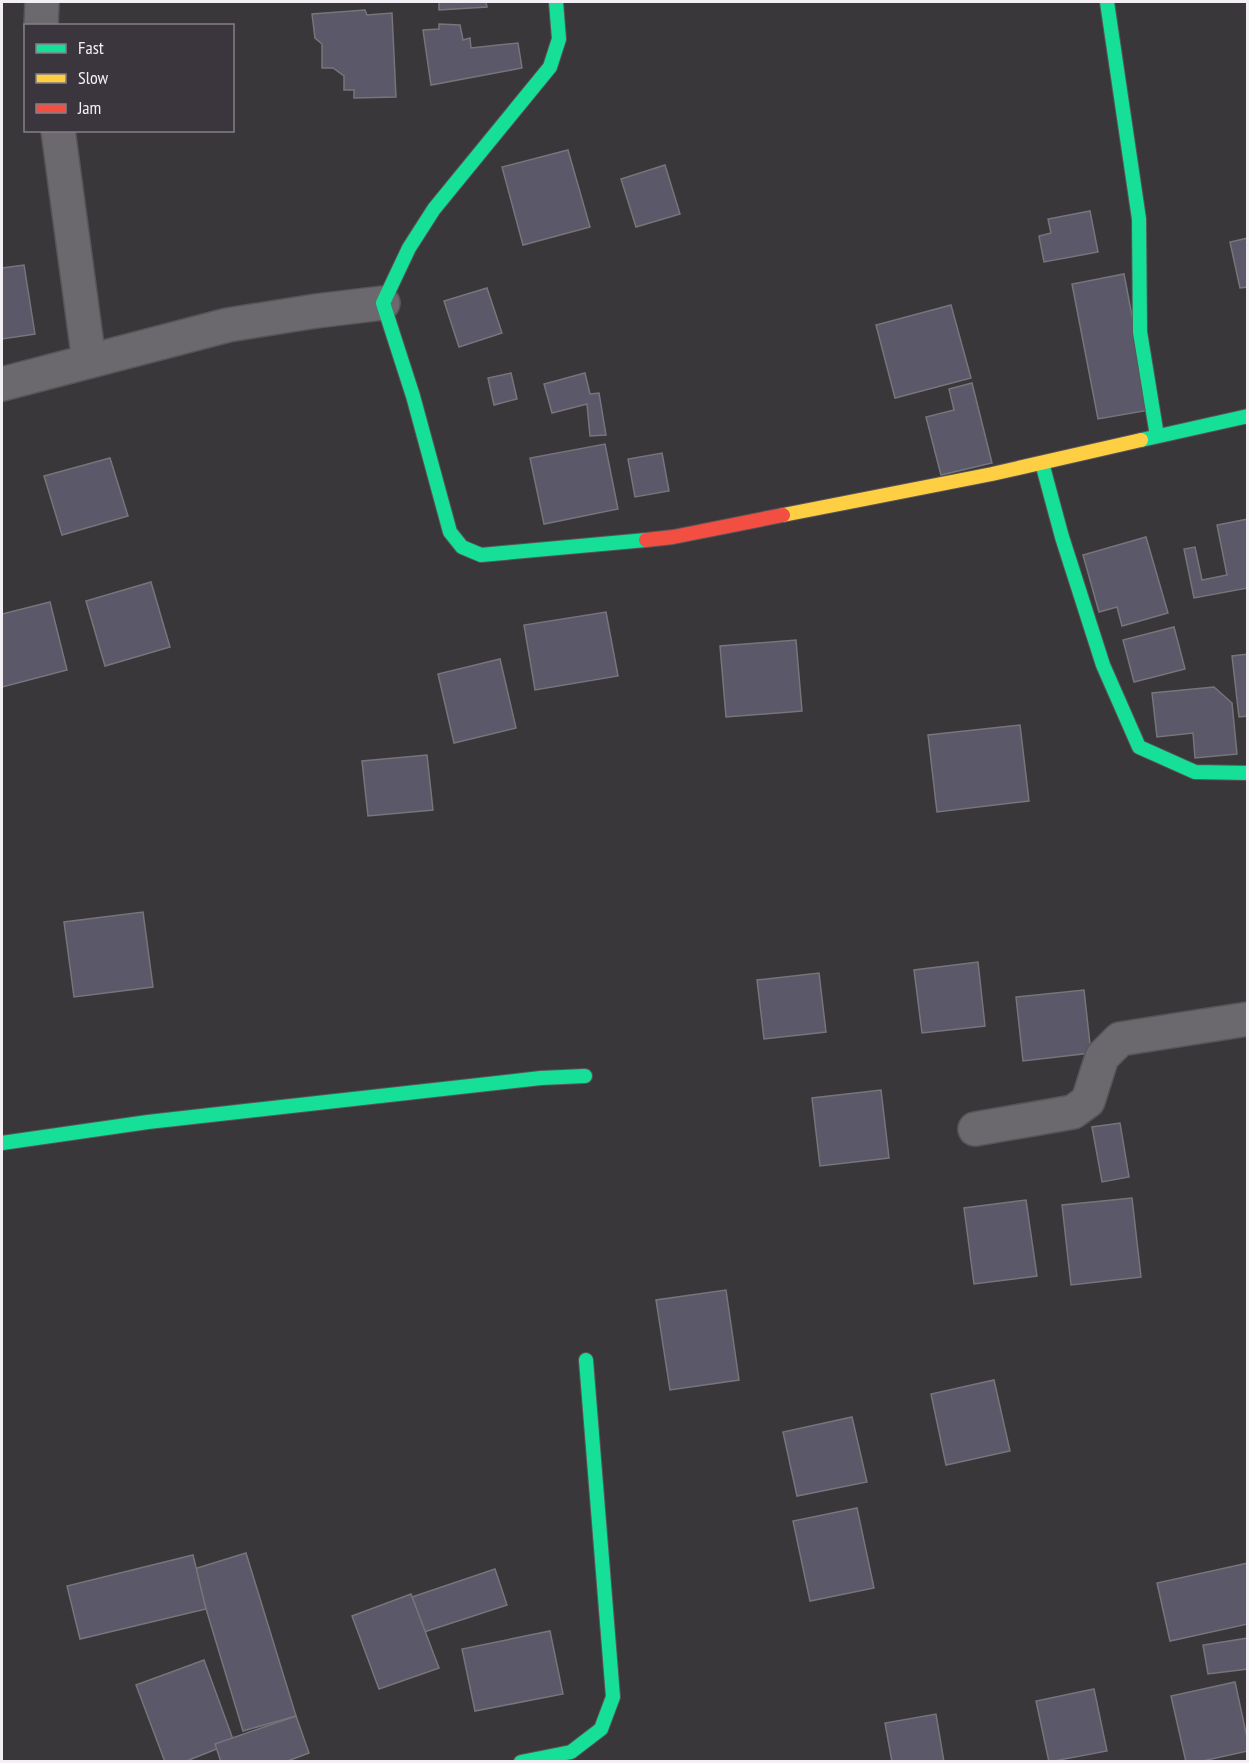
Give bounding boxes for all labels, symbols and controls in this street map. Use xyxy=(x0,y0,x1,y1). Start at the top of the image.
legend xyxy=(24,24,234,132)
text: Fast xyxy=(78,36,104,59)
text: Slow xyxy=(78,66,109,89)
text: Jam xyxy=(77,96,101,119)

